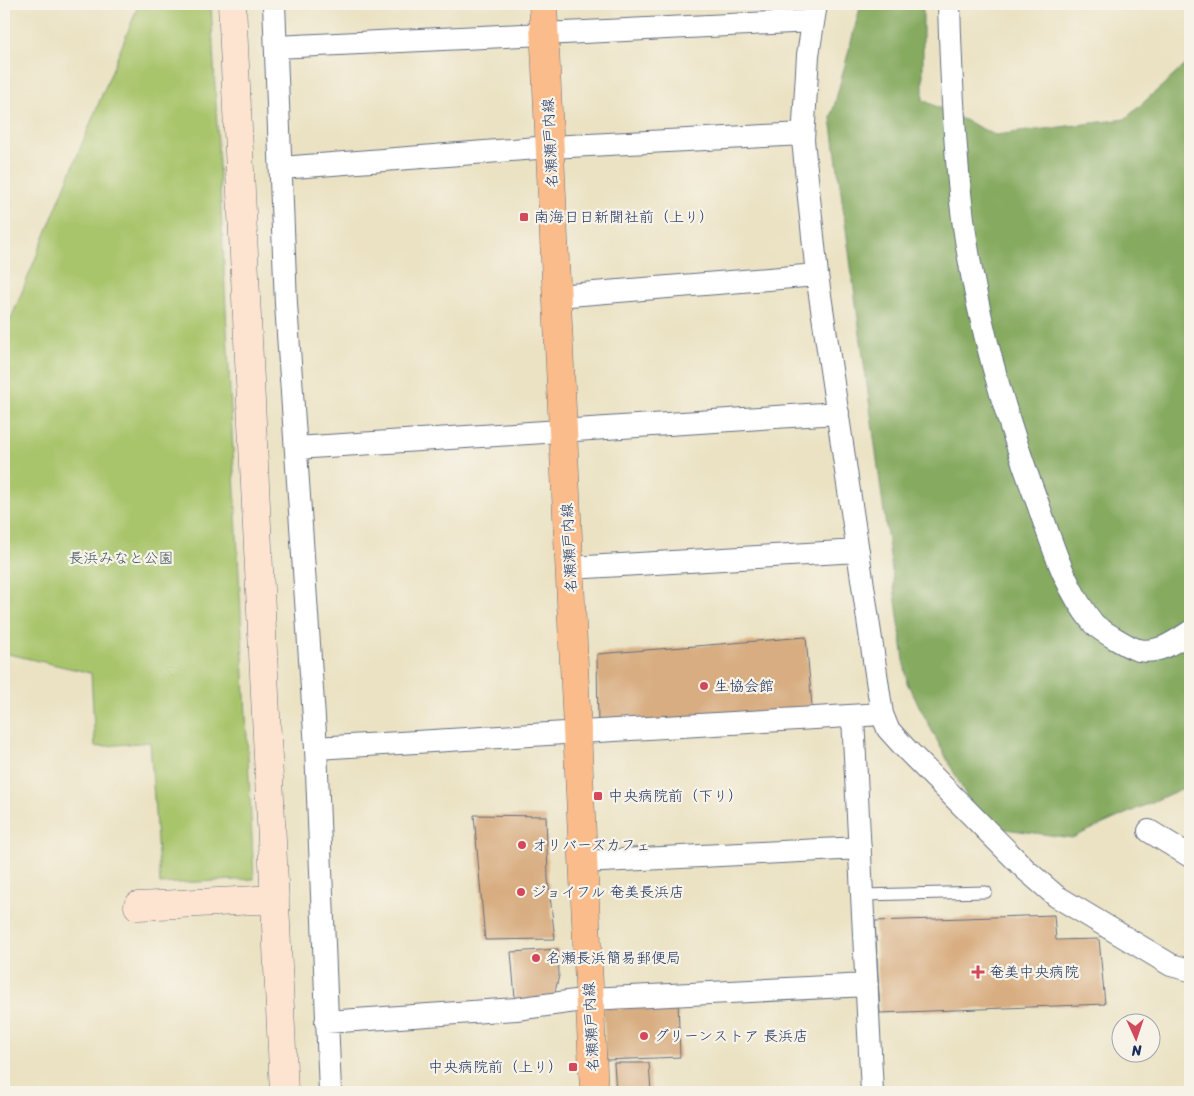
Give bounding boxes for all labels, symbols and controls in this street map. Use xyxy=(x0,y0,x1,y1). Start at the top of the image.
street label: 名瀬瀬戸内線 xyxy=(535,97,565,189)
place label: 南海日日新聞社前（上り） xyxy=(534,204,714,230)
marker: 南海日日新聞社前（上り） xyxy=(518,211,530,223)
street label: 名瀬瀬戸内線 xyxy=(554,502,584,594)
park label: 長浜みなと公園 xyxy=(68,545,174,571)
place label: 生協会館 xyxy=(714,673,774,699)
marker: 生協会館 xyxy=(698,680,710,692)
place label: 中央病院前（下り） xyxy=(608,783,743,809)
marker: 中央病院前（下り） xyxy=(592,790,604,802)
place label: オリバーズカフェ xyxy=(532,832,651,858)
marker: オリバーズカフェ xyxy=(516,839,528,851)
place label: ジョイフル 奄美長浜店 xyxy=(531,879,684,905)
marker: ジョイフル 奄美長浜店 xyxy=(515,886,527,898)
place label: 名瀬長浜簡易郵便局 xyxy=(546,945,681,971)
marker: 名瀬長浜簡易郵便局 xyxy=(530,952,542,964)
place label: 奄美中央病院 xyxy=(989,959,1079,985)
marker: 奄美中央病院 xyxy=(971,965,985,979)
street label: 名瀬瀬戸内線 xyxy=(576,981,606,1073)
north arrow xyxy=(1112,1014,1162,1064)
place label: グリーンストア 長浜店 xyxy=(654,1023,808,1049)
marker: グリーンストア 長浜店 xyxy=(638,1030,650,1042)
text: N xyxy=(1131,1038,1143,1063)
place label: 中央病院前（上り） xyxy=(428,1054,563,1080)
marker: 中央病院前（上り） xyxy=(567,1061,579,1073)

